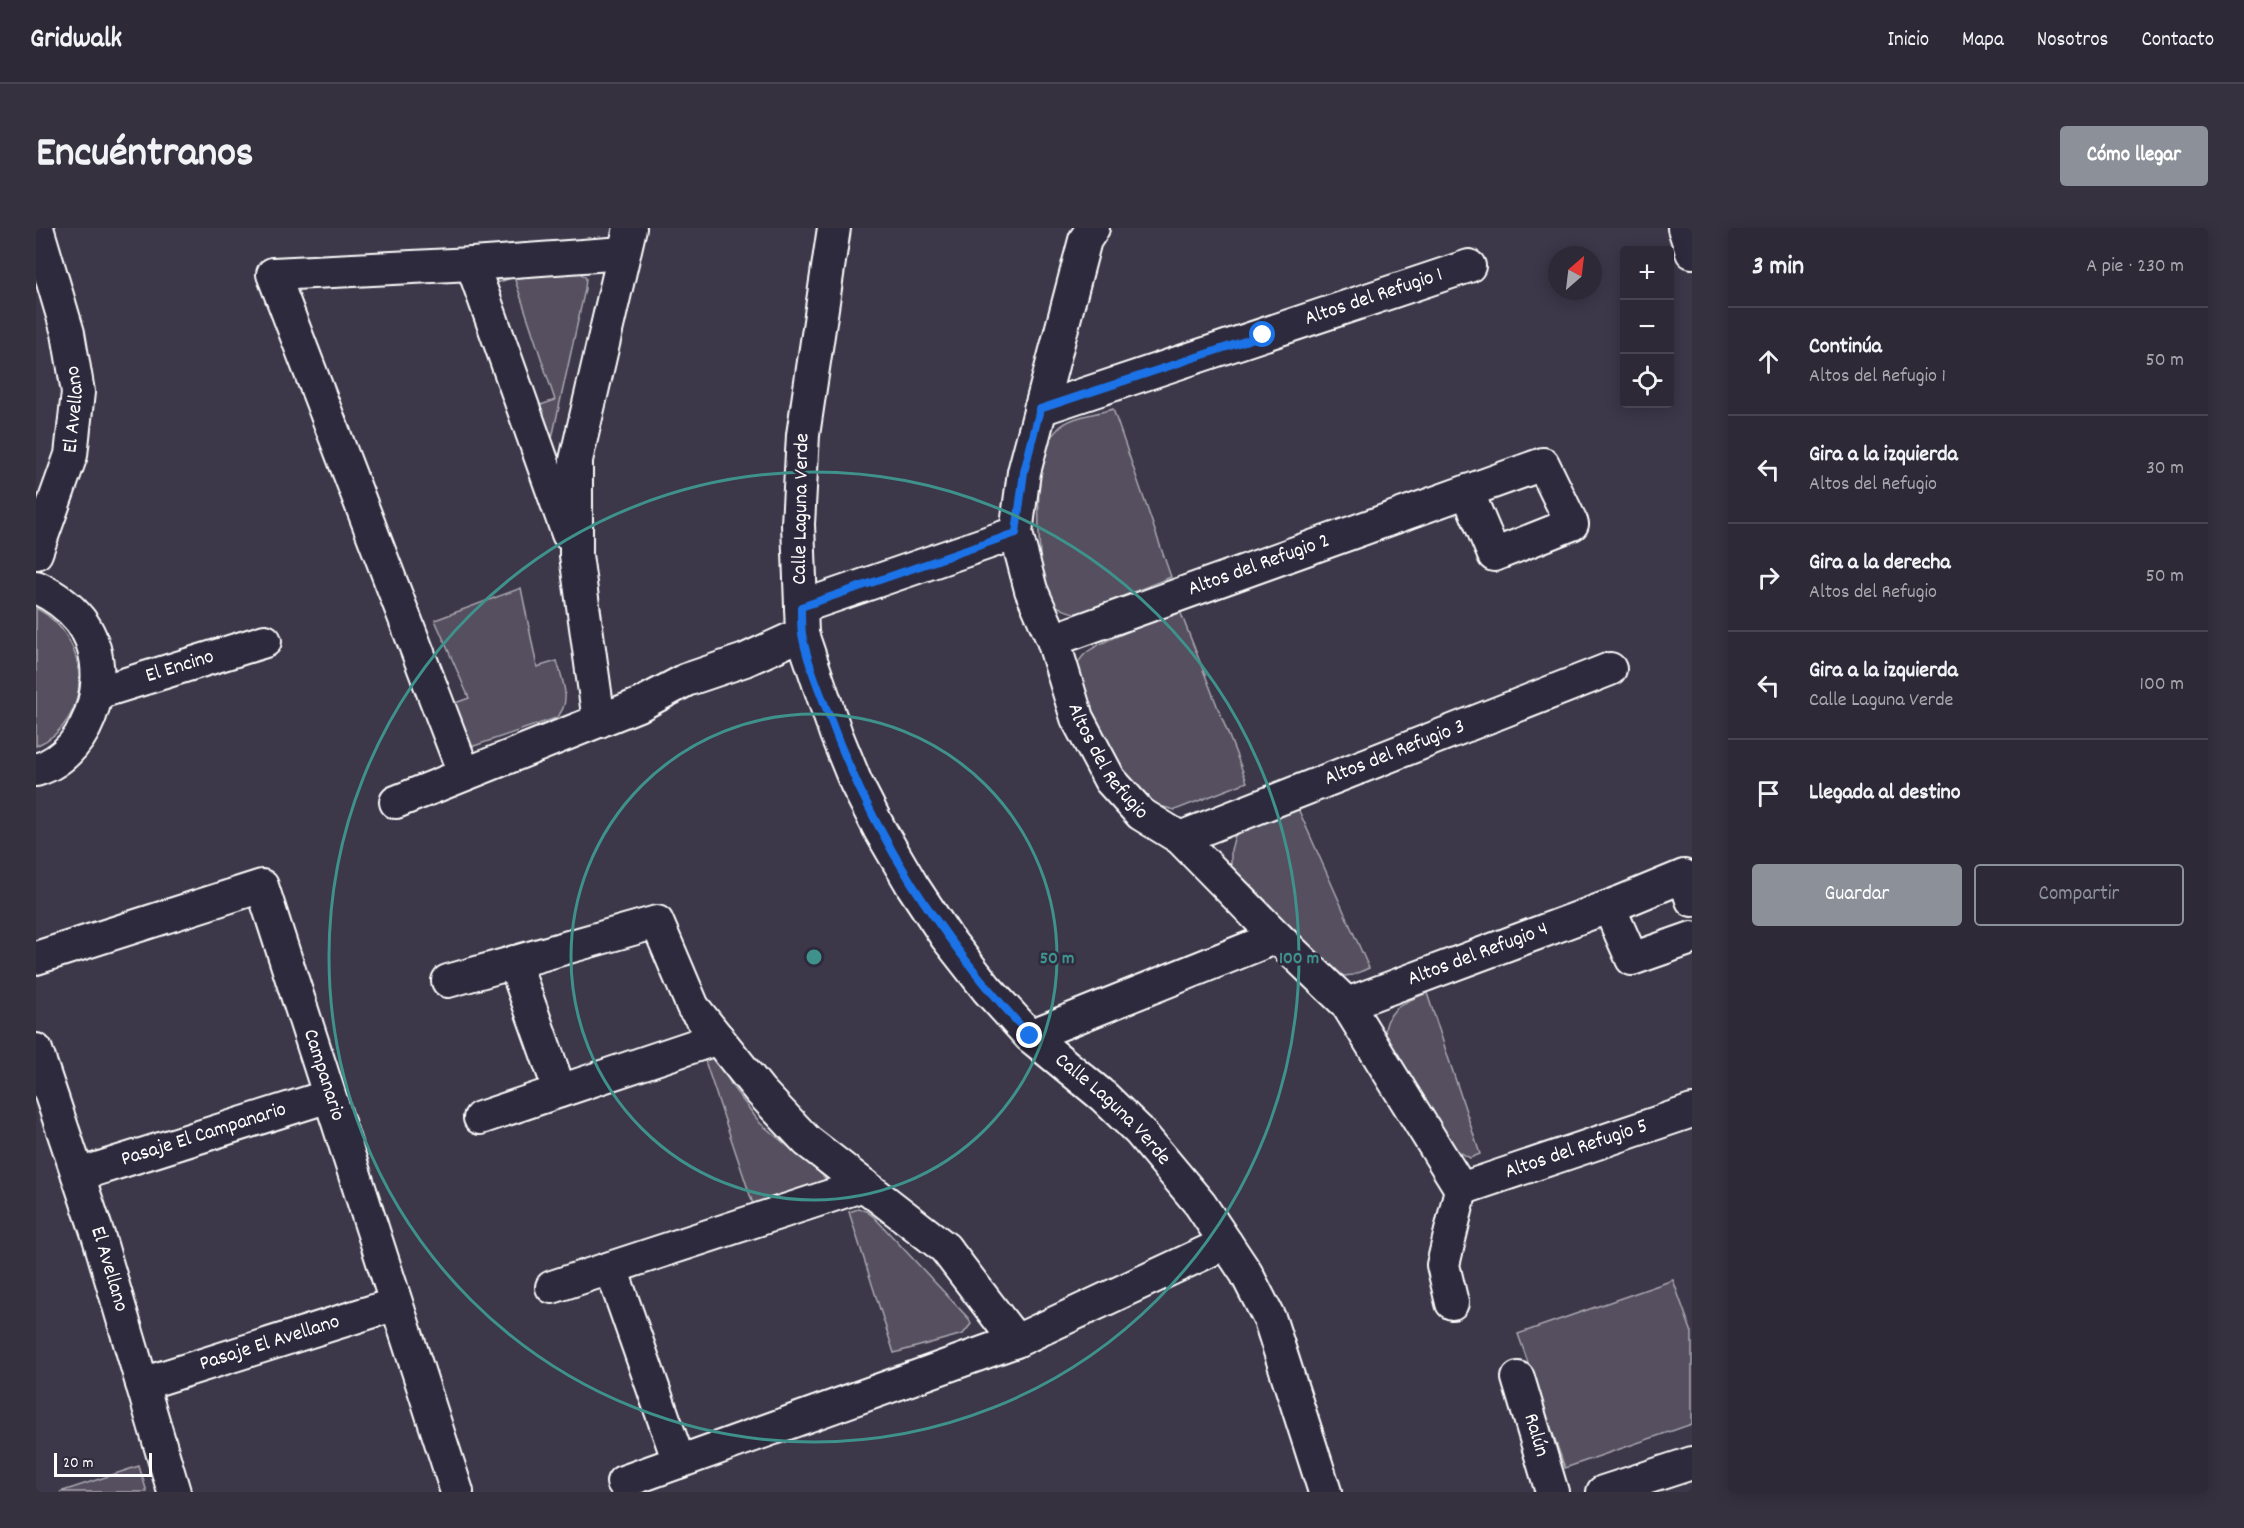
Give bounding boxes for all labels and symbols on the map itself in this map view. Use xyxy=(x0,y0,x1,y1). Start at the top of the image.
north arrow xyxy=(1548,246,1602,300)
street label: Altos del Refugio 1 xyxy=(1301,261,1447,335)
route start xyxy=(1249,321,1275,347)
street label: El Avellano xyxy=(56,363,93,455)
street label: Calle Laguna Verde xyxy=(786,433,818,585)
street label: Altos del Refugio 2 xyxy=(1184,527,1334,605)
street label: El Encino xyxy=(142,643,218,692)
street label: Altos del Refugio xyxy=(1058,700,1155,827)
street label: Altos del Refugio 3 xyxy=(1320,712,1470,795)
street label: Altos del Refugio 4 xyxy=(1404,915,1553,995)
centre of rings xyxy=(804,947,824,967)
text: 50 m xyxy=(1040,947,1074,972)
text: 100 m xyxy=(1279,947,1319,972)
route end xyxy=(1016,1022,1042,1048)
street label: Campanario xyxy=(294,1026,352,1125)
street label: Calle Laguna Verde xyxy=(1047,1046,1177,1173)
street label: Pasaje El Campanario xyxy=(117,1095,290,1175)
street label: Altos del Refugio 5 xyxy=(1501,1112,1652,1188)
street label: El Avellano xyxy=(81,1223,135,1316)
street label: Pasaje El Avellano xyxy=(196,1308,344,1380)
street label: Ralún xyxy=(1515,1410,1556,1461)
scale bar xyxy=(54,1450,152,1478)

